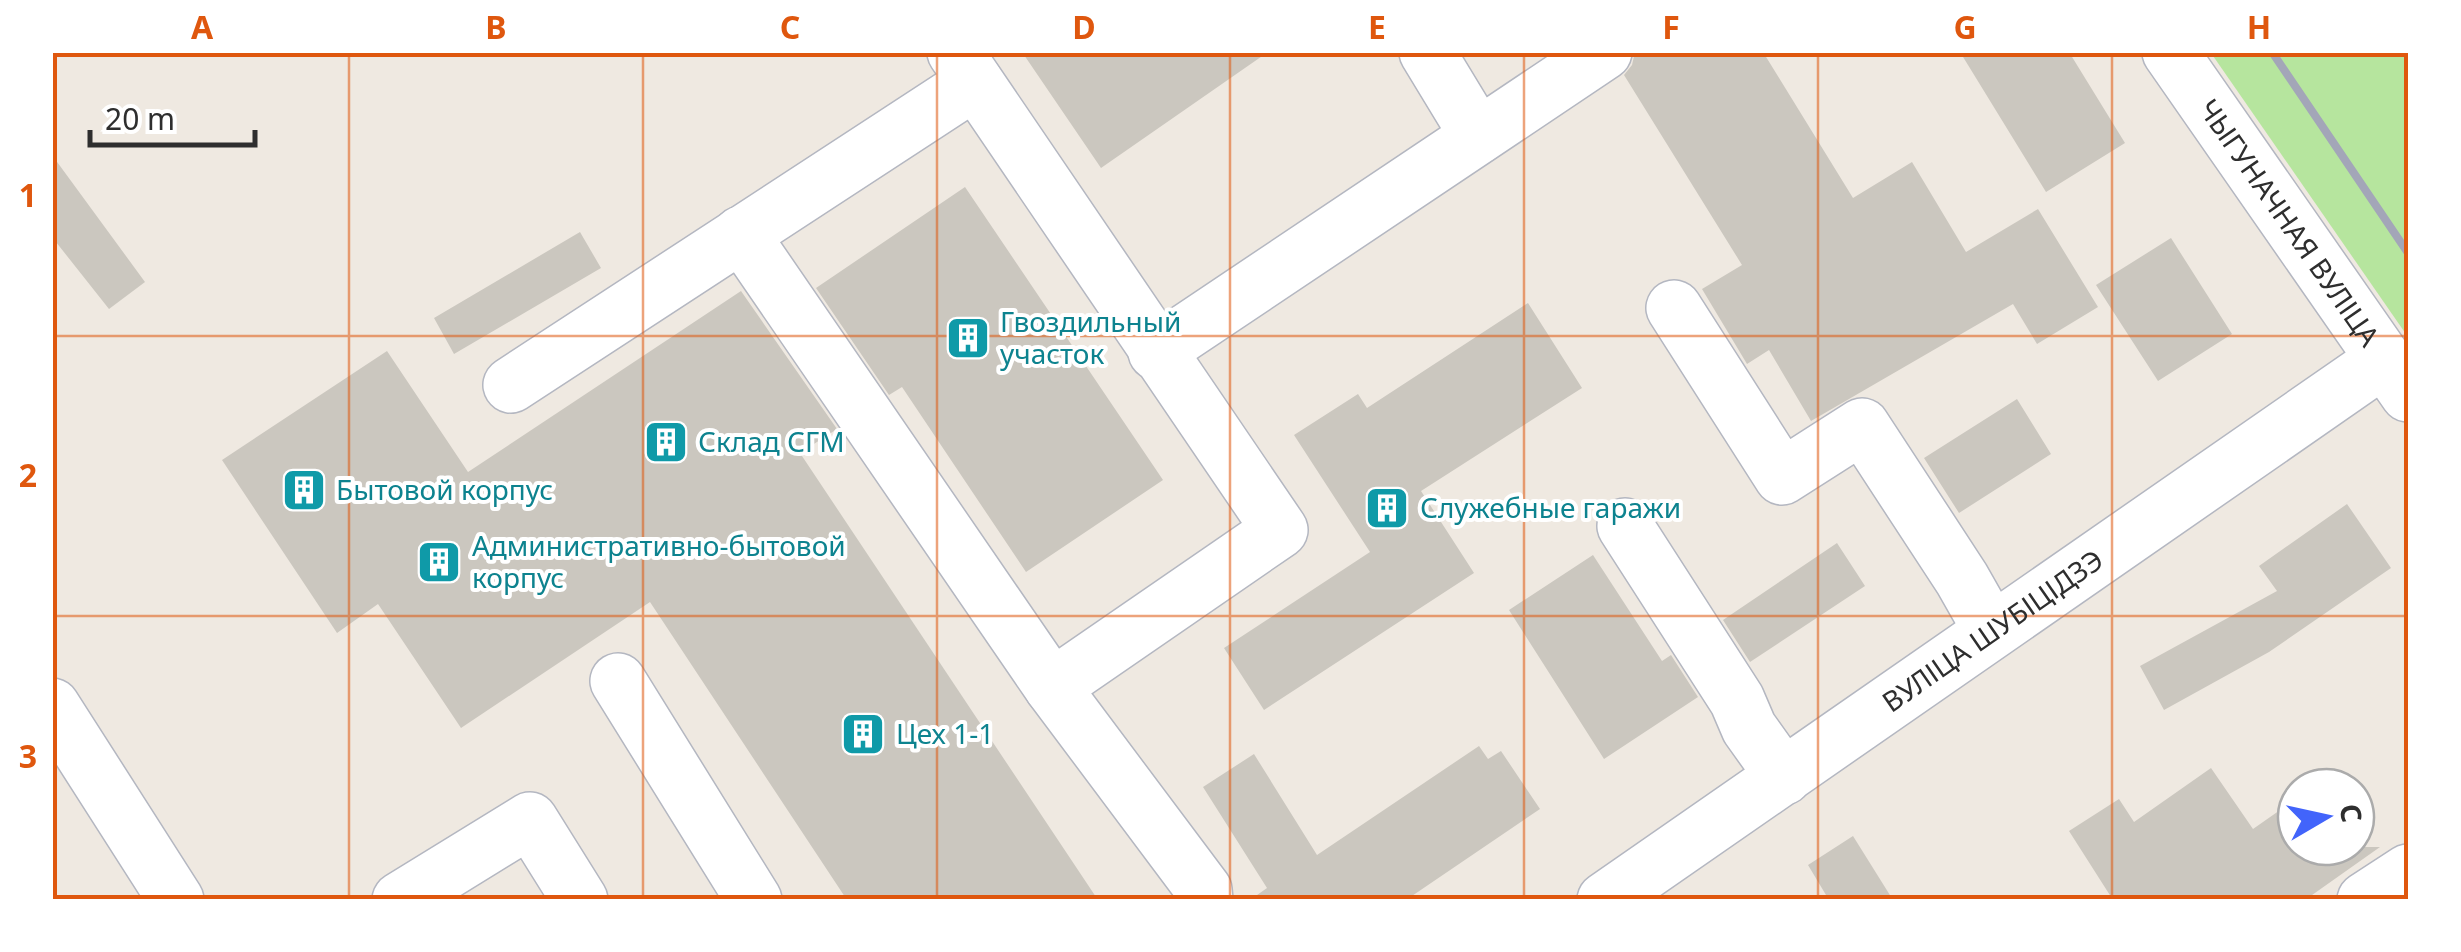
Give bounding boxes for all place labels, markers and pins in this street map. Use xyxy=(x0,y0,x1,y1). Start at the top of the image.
place label: Гвоздильный участок xyxy=(1000,302,1181,372)
building icon: Гвоздильный участок xyxy=(945,315,991,361)
building icon: Склад СГМ xyxy=(643,419,689,465)
place label: Склад СГМ xyxy=(698,422,845,460)
building icon: Бытовой корпус xyxy=(281,467,327,513)
place label: Бытовой корпус xyxy=(336,470,553,508)
building icon: Служебные гаражи xyxy=(1364,485,1410,531)
place label: Служебные гаражи xyxy=(1420,488,1681,526)
place label: Административно-бытовой корпус xyxy=(472,526,846,596)
building icon: Административно-бытовой корпус xyxy=(416,539,462,585)
building icon: Цех 1-1 xyxy=(840,711,886,757)
place label: Цех 1-1 xyxy=(896,714,994,752)

